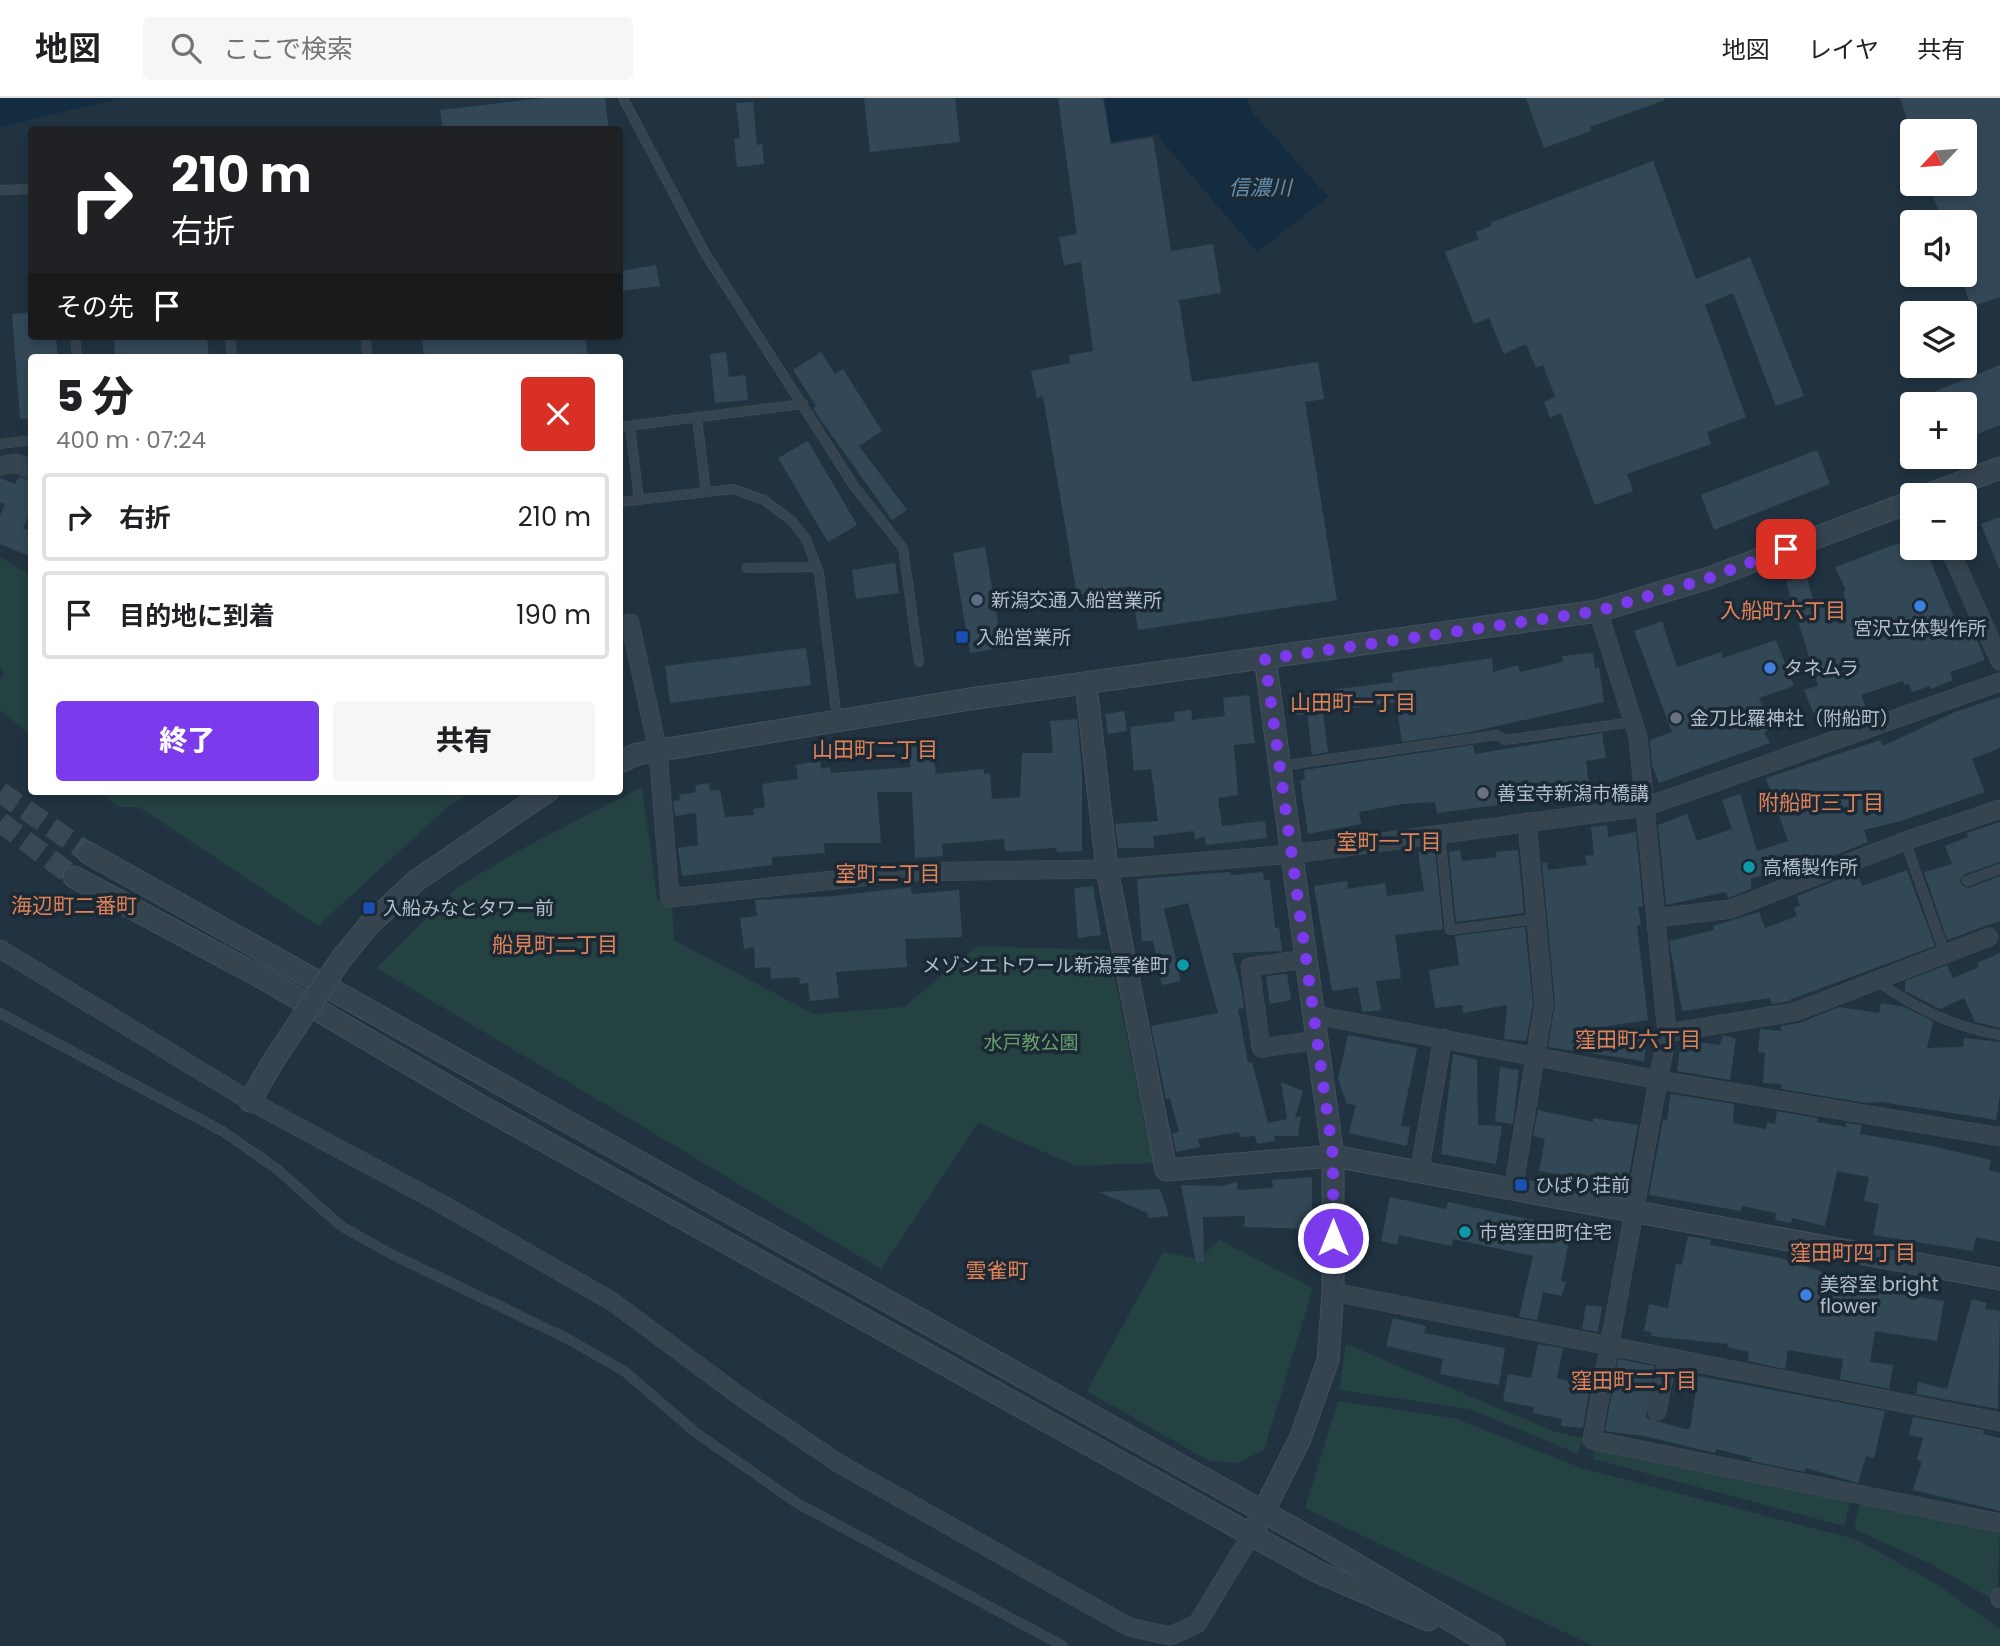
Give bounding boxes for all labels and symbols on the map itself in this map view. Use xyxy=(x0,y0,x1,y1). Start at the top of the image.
north arrow xyxy=(1900,119,1978,196)
water label: 信濃川 xyxy=(1229,173,1293,202)
pin xyxy=(1756,519,1816,579)
place label: 新潟交通入船営業所 xyxy=(991,587,1162,614)
marker: 新潟交通入船営業所 xyxy=(969,592,985,608)
district label: 入船町六丁目 xyxy=(1720,596,1846,625)
marker: 宮沢立体製作所 xyxy=(1912,598,1928,614)
place label: 宮沢立体製作所 xyxy=(1853,615,1987,642)
place label: 入船営業所 xyxy=(976,624,1071,651)
marker: 入船営業所 xyxy=(954,629,970,645)
place label: タネムラ xyxy=(1784,655,1859,682)
marker: タネムラ xyxy=(1762,660,1778,676)
district label: 山田町一丁目 xyxy=(1290,688,1416,717)
place label: 金刀比羅神社（附船町） xyxy=(1690,705,1899,732)
marker: 金刀比羅神社（附船町） xyxy=(1668,710,1684,726)
district label: 山田町二丁目 xyxy=(812,735,938,764)
place label: 善宝寺新潟市橋講 xyxy=(1497,780,1649,807)
marker: 善宝寺新潟市橋講 xyxy=(1475,785,1491,801)
district label: 附船町三丁目 xyxy=(1758,788,1884,817)
district label: 室町一丁目 xyxy=(1337,827,1442,856)
place label: 高橋製作所 xyxy=(1763,854,1858,881)
district label: 室町二丁目 xyxy=(836,859,941,888)
marker: 高橋製作所 xyxy=(1741,859,1757,875)
district label: 海辺町二番町 xyxy=(11,891,137,920)
place label: 入船みなとタワー前 xyxy=(383,895,554,922)
marker: 入船みなとタワー前 xyxy=(361,900,377,916)
district label: 船見町二丁目 xyxy=(492,930,618,959)
place label: メゾンエトワール新潟雲雀町 xyxy=(922,952,1169,979)
marker: メゾンエトワール新潟雲雀町 xyxy=(1175,957,1191,973)
district label: 窪田町六丁目 xyxy=(1575,1025,1701,1054)
park label: 水戸教公園 xyxy=(983,1029,1079,1056)
place label: ひばり荘前 xyxy=(1535,1172,1630,1199)
marker: ひばり荘前 xyxy=(1513,1177,1529,1193)
position arrow xyxy=(1296,1201,1370,1275)
place label: 市営窪田町住宅 xyxy=(1479,1219,1612,1246)
marker: 市営窪田町住宅 xyxy=(1457,1224,1473,1240)
district label: 窪田町四丁目 xyxy=(1790,1238,1916,1267)
district label: 雲雀町 xyxy=(966,1256,1029,1285)
place label: 美容室 bright flower xyxy=(1820,1271,1939,1320)
marker: 美容室 bright flower xyxy=(1798,1287,1814,1303)
district label: 窪田町二丁目 xyxy=(1571,1366,1697,1395)

